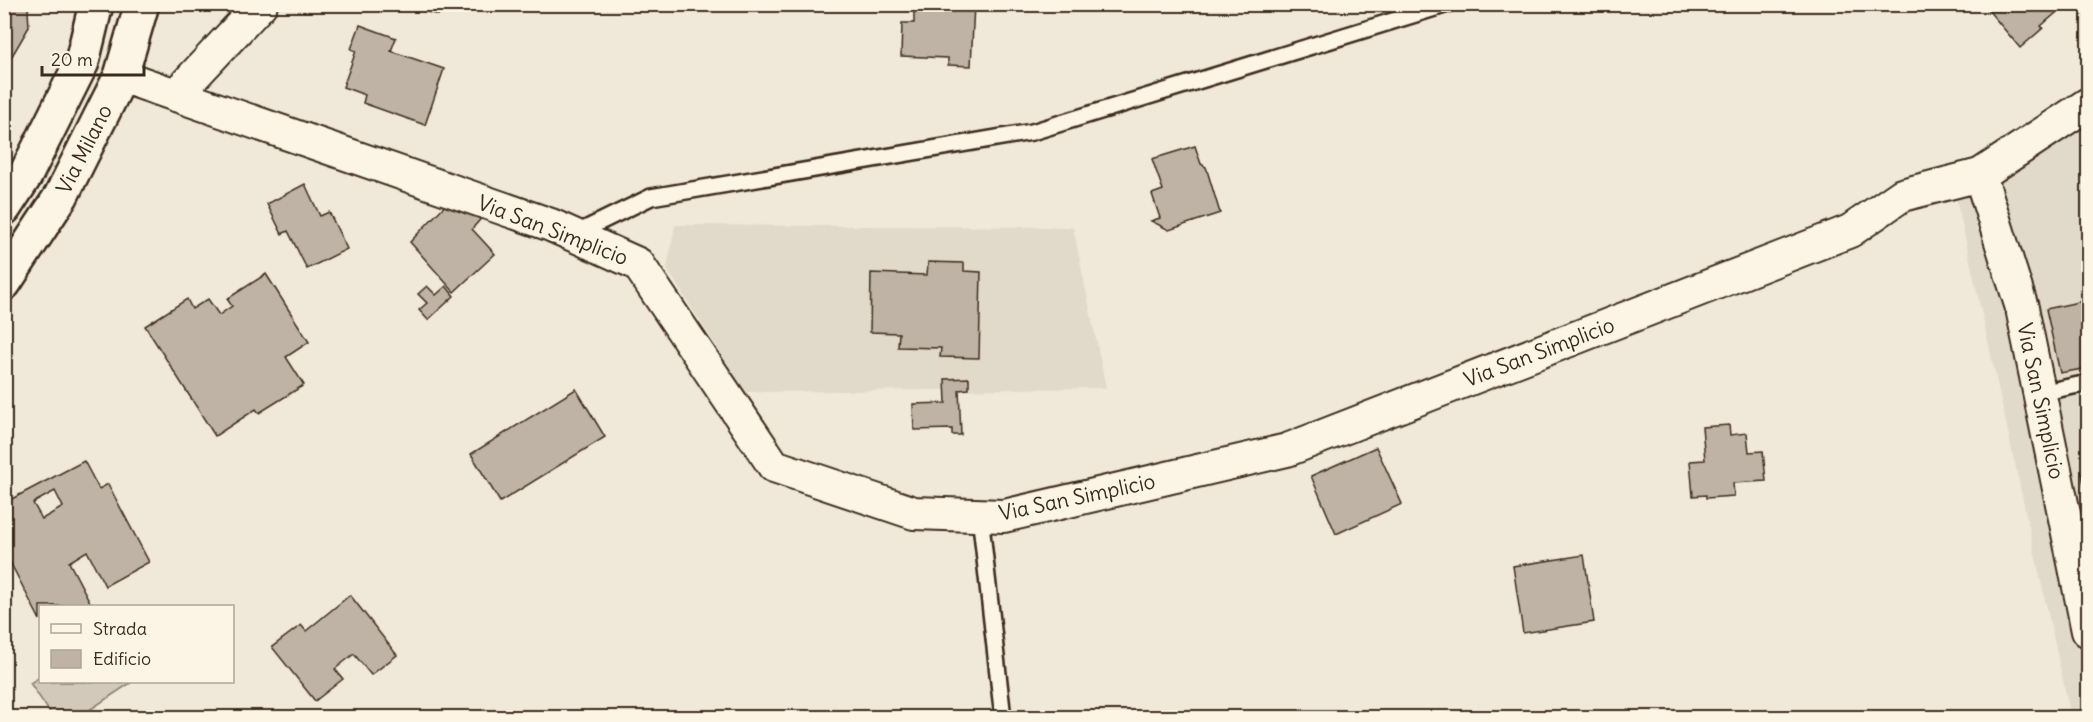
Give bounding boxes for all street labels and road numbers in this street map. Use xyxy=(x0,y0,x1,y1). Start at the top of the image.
street label: Via Milano xyxy=(50,100,118,198)
street label: Via San Simplicio xyxy=(474,189,632,271)
street label: Via San Simplicio xyxy=(1460,311,1618,393)
street label: Via San Simplicio xyxy=(2011,320,2071,482)
street label: Via San Simplicio xyxy=(996,467,1158,527)

